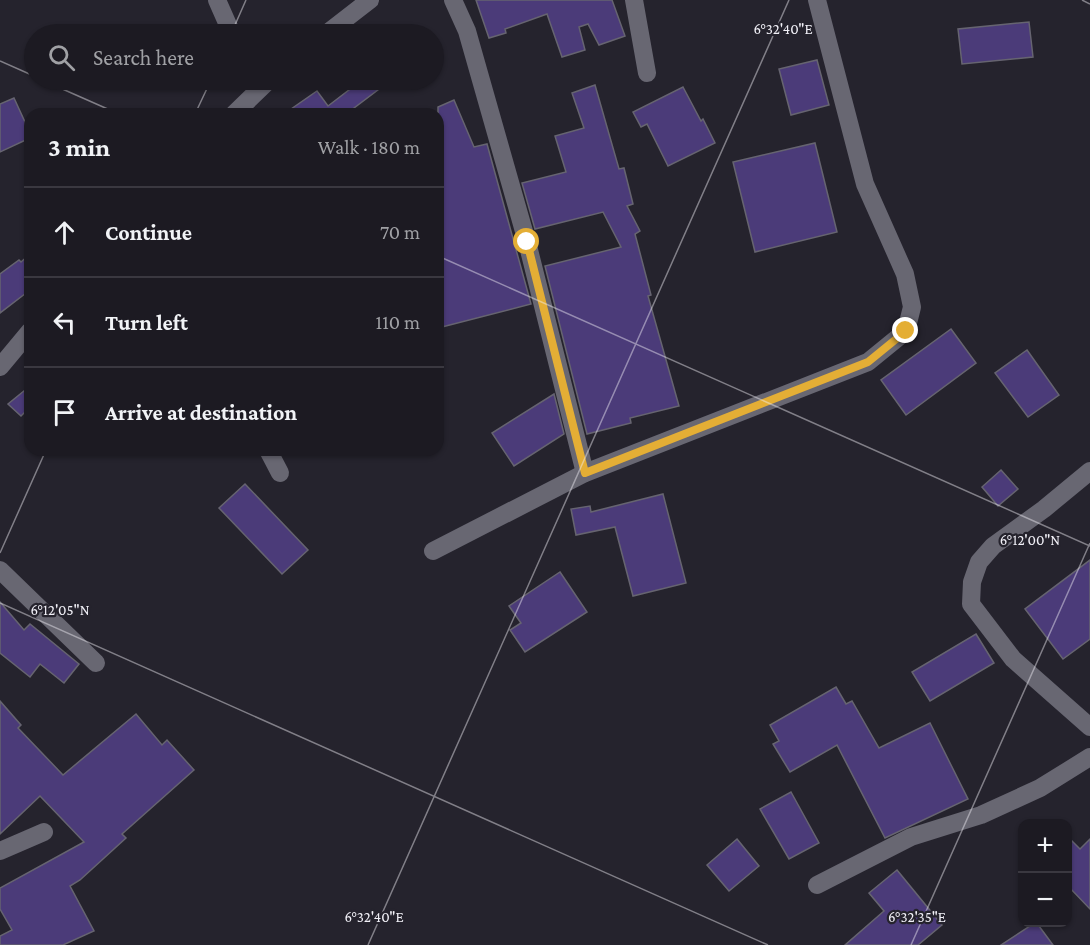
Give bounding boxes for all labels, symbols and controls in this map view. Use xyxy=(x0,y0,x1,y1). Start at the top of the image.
text: 6°32'40"E xyxy=(753,21,813,37)
search box xyxy=(24,24,444,90)
icon: search xyxy=(45,41,78,74)
text: Search here xyxy=(93,45,194,70)
text: 3 min xyxy=(48,133,110,162)
text: Walk · 180 m xyxy=(318,136,420,158)
icon: ahead xyxy=(48,216,81,249)
text: Continue xyxy=(105,220,192,245)
text: 70 m xyxy=(380,221,420,243)
route start xyxy=(513,228,539,254)
icon: left xyxy=(48,306,81,339)
text: Turn left xyxy=(105,310,188,335)
text: 110 m xyxy=(376,311,420,333)
route end xyxy=(892,317,918,343)
icon: arrive xyxy=(48,396,81,429)
text: Arrive at destination xyxy=(105,400,297,425)
text: 6°12'00"N xyxy=(1000,532,1060,548)
text: 6°12'05"N xyxy=(30,602,90,618)
map controls xyxy=(1018,819,1072,927)
button: + xyxy=(1018,819,1072,873)
button: − xyxy=(1018,873,1072,927)
text: 6°32'40"E xyxy=(344,909,404,925)
text: 6°32'35"E xyxy=(888,909,946,925)

